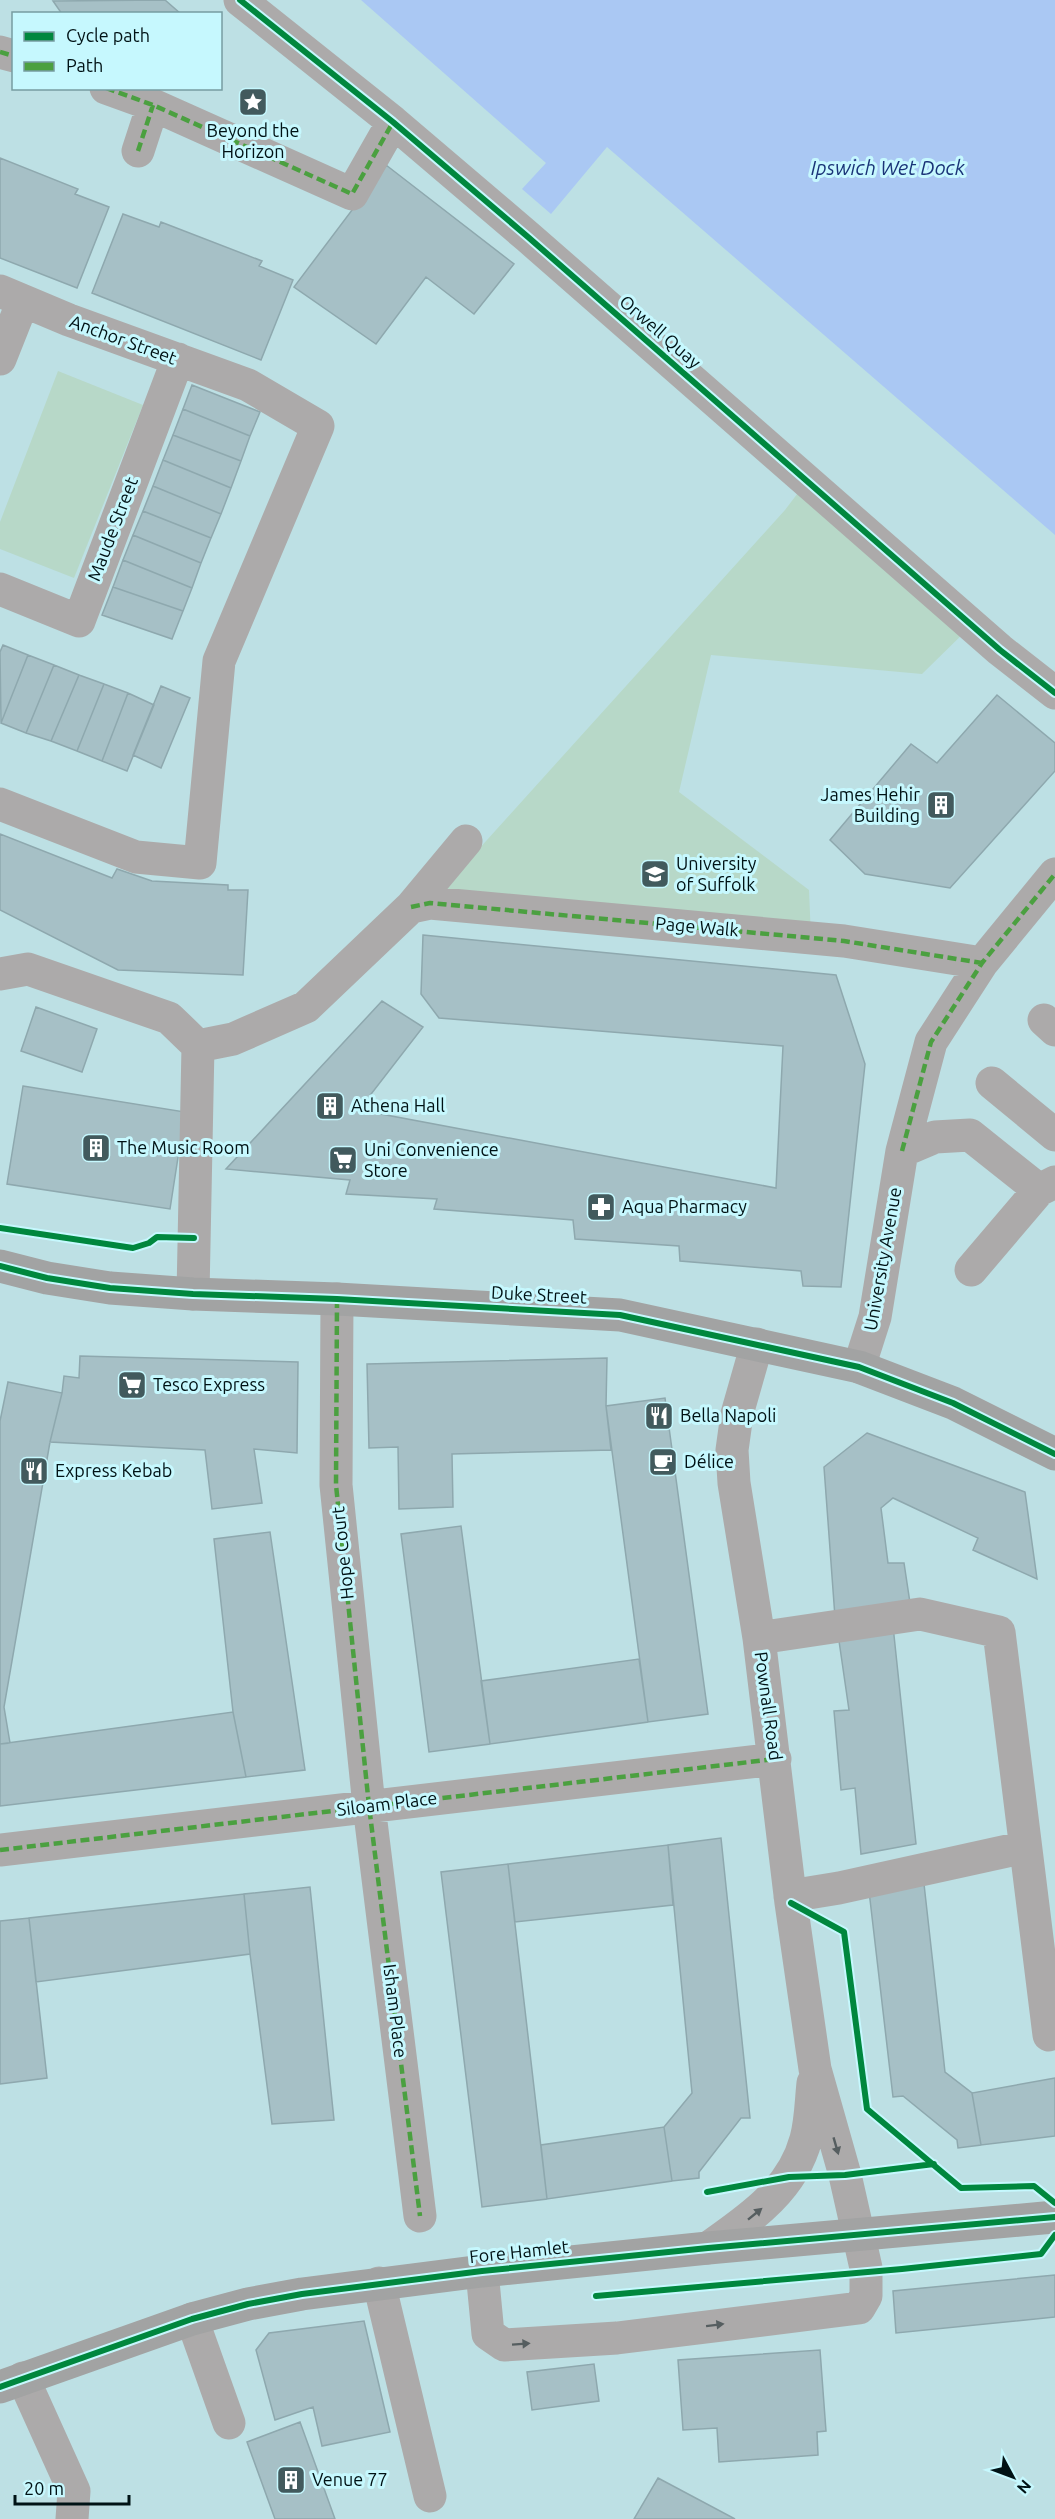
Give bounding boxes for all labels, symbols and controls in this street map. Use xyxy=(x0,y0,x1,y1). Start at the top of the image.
legend xyxy=(12,12,222,90)
text: Cycle path xyxy=(66,25,150,45)
text: Path xyxy=(66,55,103,75)
place icon: Beyond the Horizon xyxy=(237,86,269,118)
place label: Beyond the Horizon xyxy=(207,120,299,161)
water label: Ipswich Wet Dock xyxy=(811,156,966,179)
street label: Orwell Quay xyxy=(615,291,705,373)
street label: Anchor Street xyxy=(67,310,180,368)
street label: Maude Street xyxy=(83,474,141,584)
place label: James Hehir Building xyxy=(821,784,920,825)
building icon: James Hehir Building xyxy=(925,789,957,821)
place label: University of Suffolk xyxy=(676,853,757,894)
school or university icon: University of Suffolk xyxy=(639,858,671,890)
street label: Page Walk xyxy=(655,912,740,940)
building icon: Athena Hall xyxy=(314,1090,346,1122)
place label: Athena Hall xyxy=(351,1095,445,1115)
building icon: The Music Room xyxy=(80,1132,112,1164)
place label: The Music Room xyxy=(117,1137,250,1157)
place label: Uni Convenience Store xyxy=(364,1139,499,1180)
supermarket icon: Uni Convenience Store xyxy=(327,1144,359,1176)
street label: University Avenue xyxy=(860,1186,904,1332)
pharmacy icon: Aqua Pharmacy xyxy=(585,1191,617,1223)
place label: Aqua Pharmacy xyxy=(622,1196,747,1216)
street label: Duke Street xyxy=(491,1282,588,1307)
supermarket icon: Tesco Express xyxy=(116,1369,148,1401)
place label: Tesco Express xyxy=(153,1374,265,1394)
restaurant icon: Bella Napoli xyxy=(643,1400,675,1432)
place label: Bella Napoli xyxy=(680,1405,776,1425)
cafe icon: Délice xyxy=(647,1446,679,1478)
place label: Délice xyxy=(684,1451,734,1471)
restaurant icon: Express Kebab xyxy=(18,1455,50,1487)
place label: Express Kebab xyxy=(55,1460,172,1480)
street label: Hope Court xyxy=(327,1506,357,1601)
street label: Pownall Road xyxy=(751,1650,787,1762)
street label: Siloam Place xyxy=(336,1787,438,1819)
street label: Isham Place xyxy=(380,1963,412,2059)
one-way arrow xyxy=(832,2137,842,2155)
one-way arrow xyxy=(747,2207,763,2220)
street label: Fore Hamlet xyxy=(468,2236,570,2266)
one-way arrow xyxy=(706,2321,725,2330)
one-way arrow xyxy=(512,2340,531,2349)
north arrow xyxy=(983,2447,1043,2507)
building icon: Venue 77 xyxy=(275,2464,307,2496)
scale bar xyxy=(15,2468,129,2506)
place label: Venue 77 xyxy=(312,2469,388,2489)
text: N xyxy=(1014,2476,1035,2497)
text: 20 m xyxy=(24,2478,64,2498)

